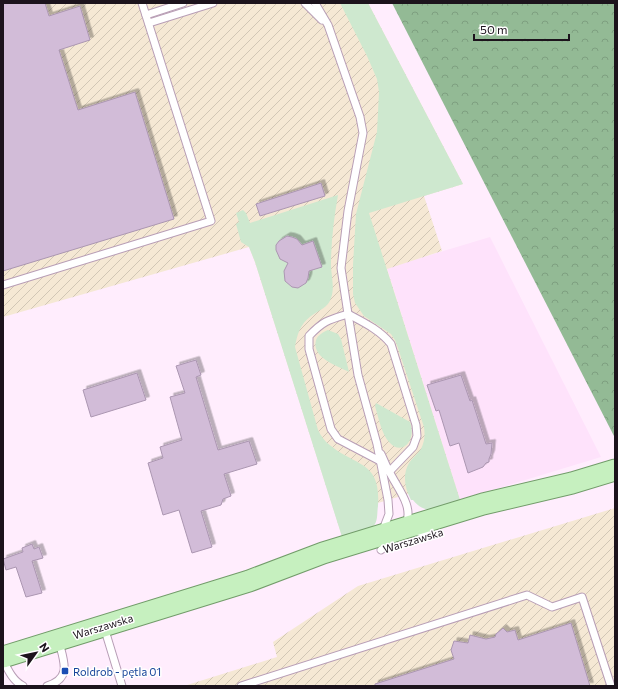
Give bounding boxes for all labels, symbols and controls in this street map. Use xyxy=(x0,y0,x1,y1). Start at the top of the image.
scale bar xyxy=(474,16,569,42)
text: 50 m xyxy=(480,22,508,36)
street label: Warszawska xyxy=(381,525,445,555)
street label: Warszawska xyxy=(71,611,135,641)
north arrow xyxy=(16,633,56,673)
text: N xyxy=(37,640,53,654)
place label: Roldrob - pętla 01 xyxy=(73,665,161,678)
marker: Roldrob - pętla 01 xyxy=(60,666,70,676)

